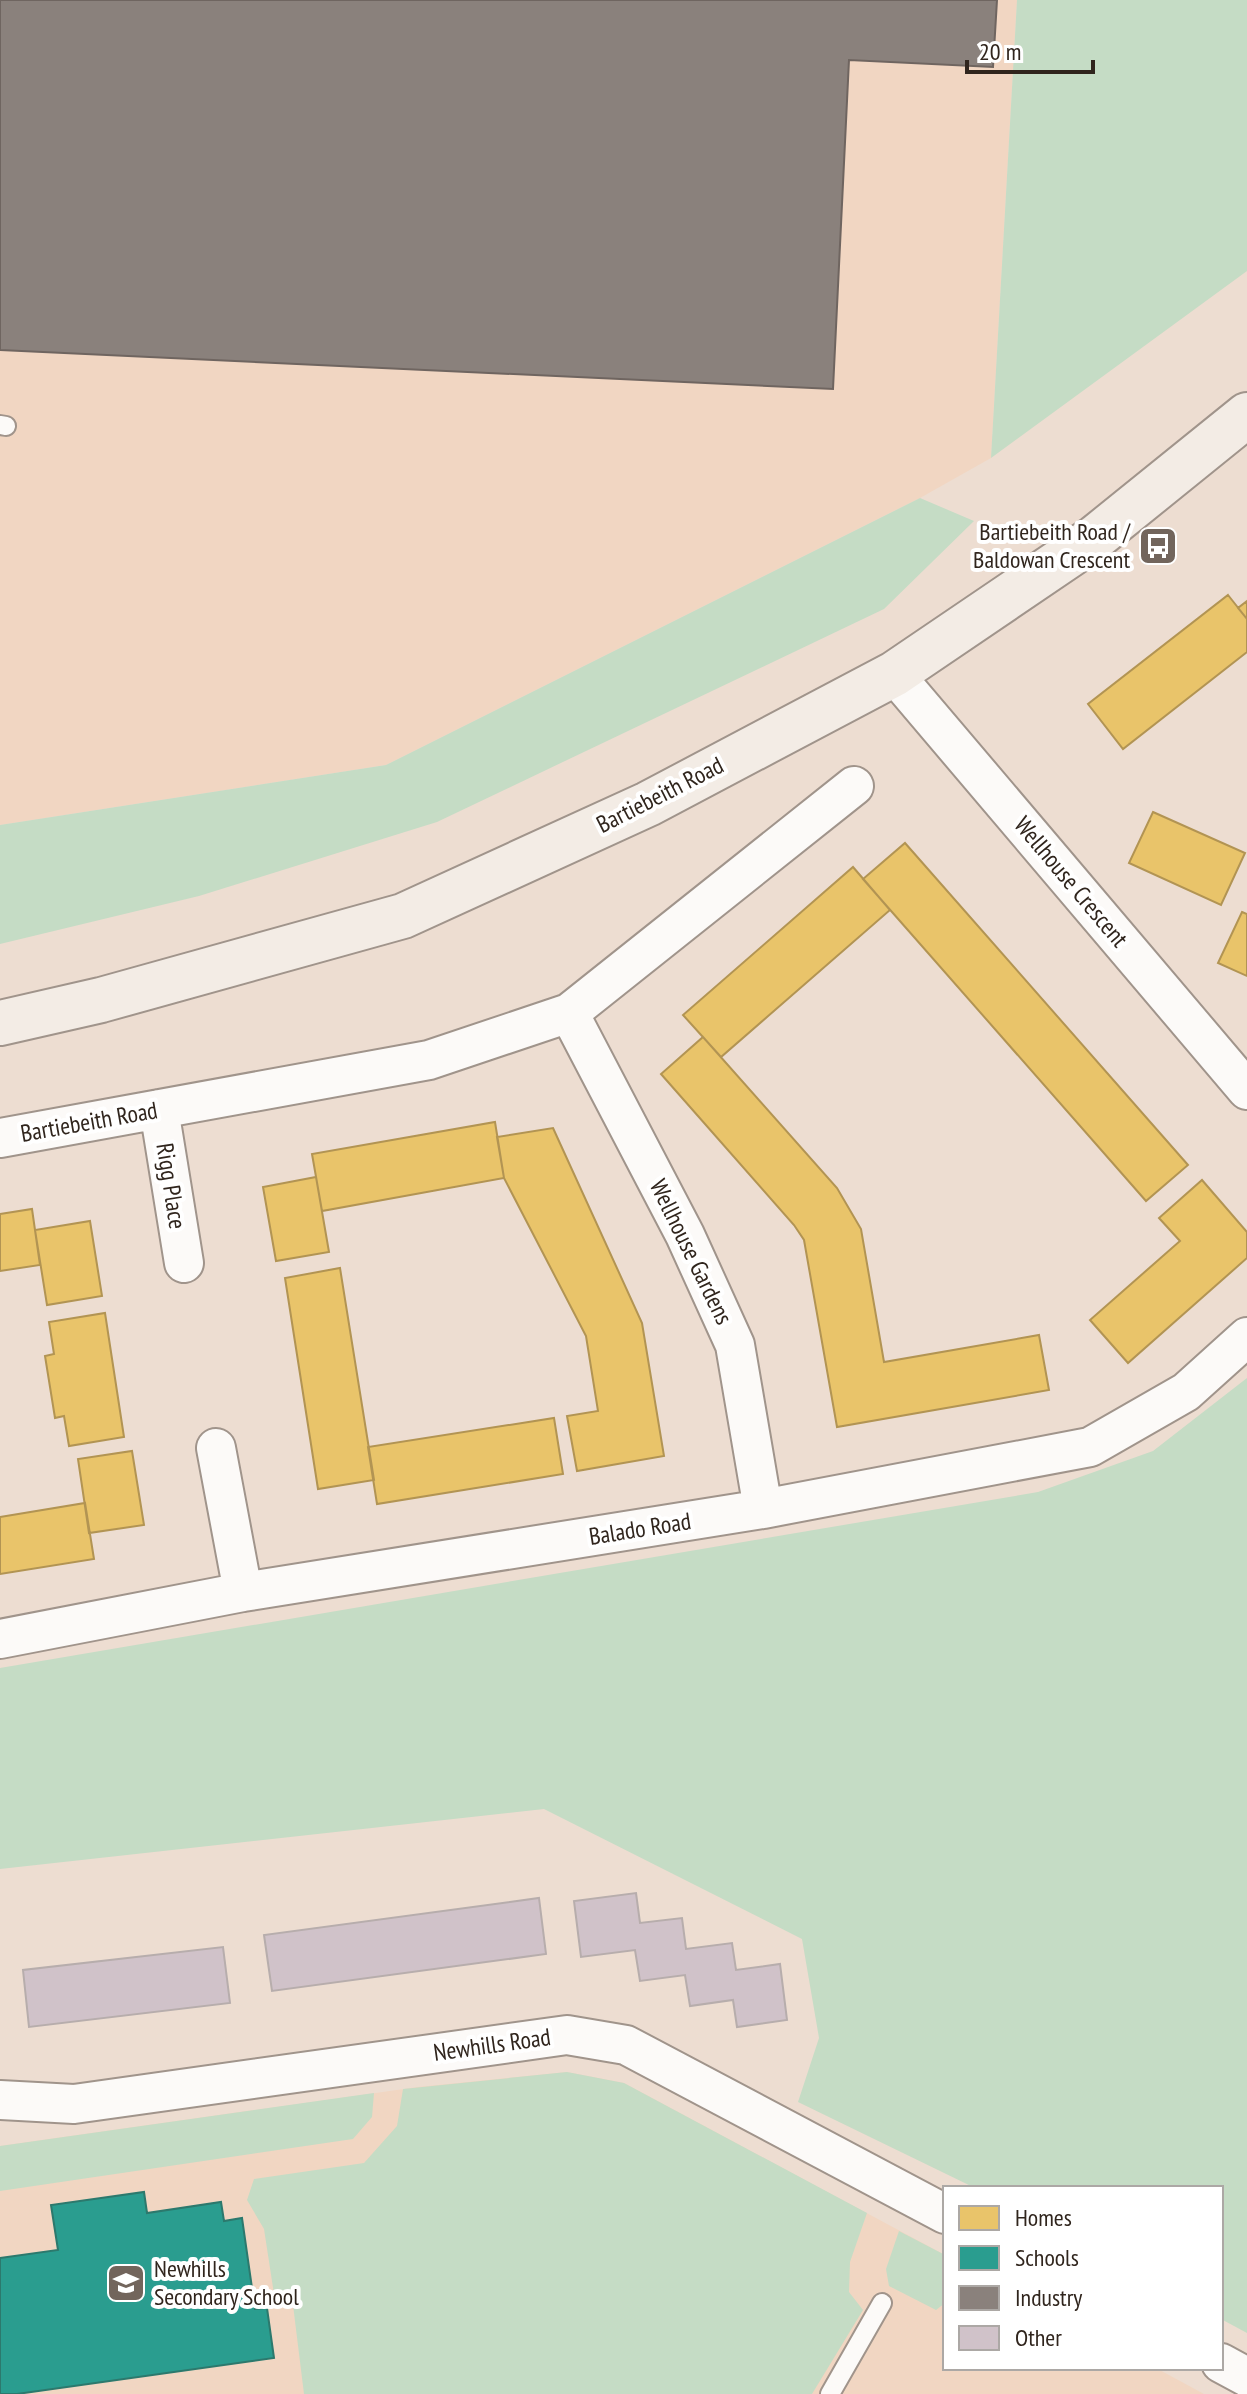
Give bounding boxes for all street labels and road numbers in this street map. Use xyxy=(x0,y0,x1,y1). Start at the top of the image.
street label: Bartiebeith Road xyxy=(591,749,729,840)
street label: Wellhouse Crescent xyxy=(1008,810,1135,954)
street label: Bartiebeith Road xyxy=(18,1094,160,1149)
street label: Rigg Place xyxy=(149,1141,194,1231)
street label: Wellhouse Gardens xyxy=(643,1174,740,1329)
street label: Balado Road xyxy=(587,1505,693,1552)
street label: Newhills Road xyxy=(431,2021,552,2068)

